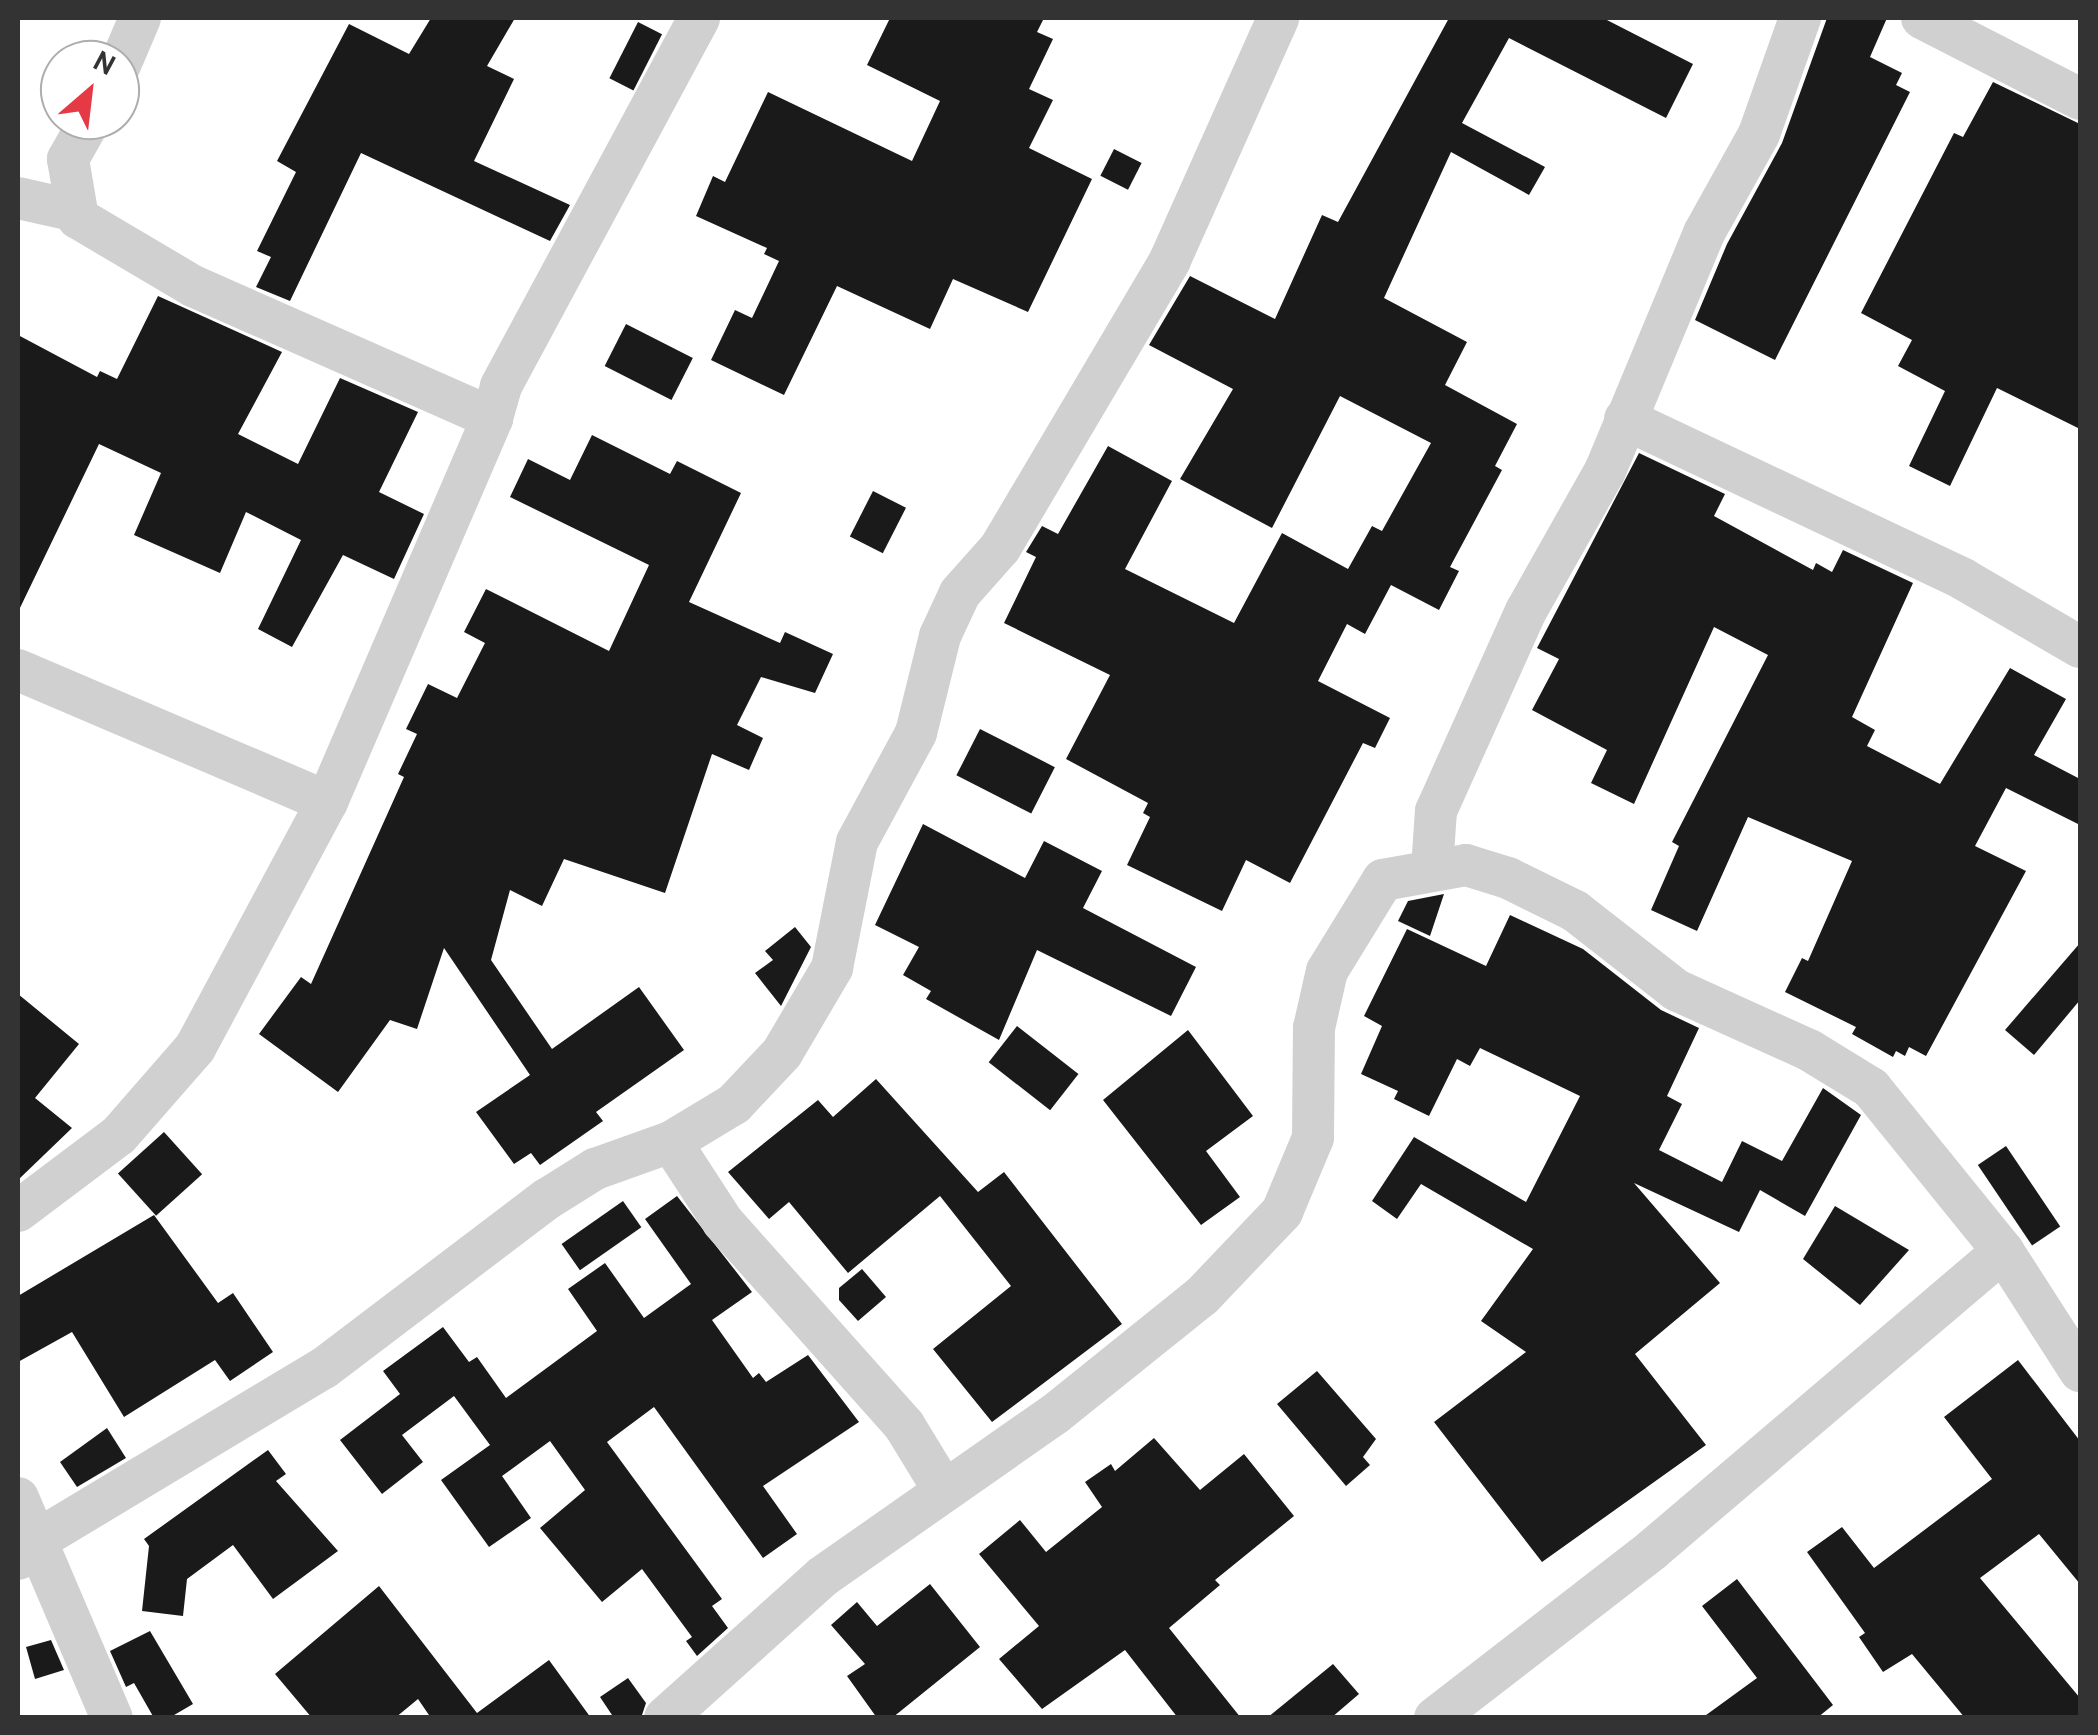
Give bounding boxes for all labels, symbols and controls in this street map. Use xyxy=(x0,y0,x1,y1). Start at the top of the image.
north arrow xyxy=(40,40,140,140)
text: N xyxy=(86,45,120,86)

